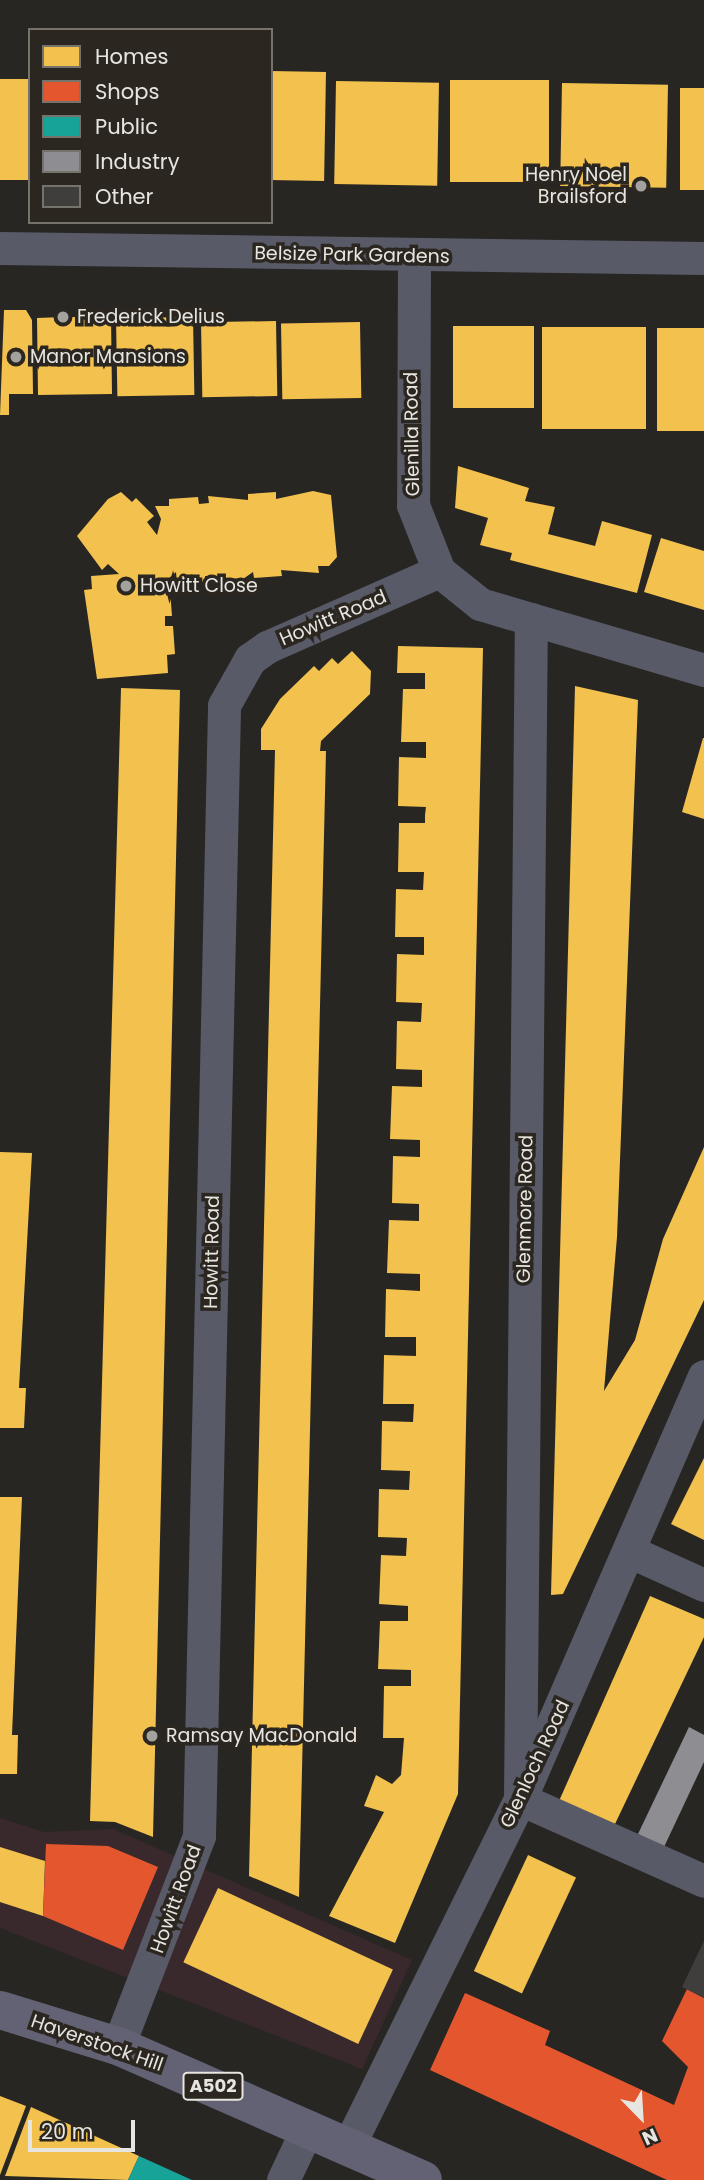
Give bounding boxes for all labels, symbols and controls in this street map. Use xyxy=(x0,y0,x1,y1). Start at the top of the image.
legend xyxy=(28,28,273,224)
text: Homes xyxy=(95,42,169,71)
text: Shops xyxy=(95,77,159,106)
text: Public xyxy=(95,112,158,141)
text: Industry xyxy=(95,147,180,176)
place label: Henry Noel Brailsford xyxy=(525,164,627,208)
marker: Henry Noel Brailsford xyxy=(633,178,649,194)
text: Other xyxy=(95,182,153,211)
street label: Belsize Park Gardens xyxy=(254,242,450,268)
place label: Frederick Delius xyxy=(77,306,225,328)
marker: Frederick Delius xyxy=(55,309,71,325)
place label: Manor Mansions xyxy=(30,346,186,368)
marker: Manor Mansions xyxy=(8,349,24,365)
street label: Glenilla Road xyxy=(400,371,424,497)
place label: Howitt Close xyxy=(140,575,258,597)
marker: Howitt Close xyxy=(118,578,134,594)
street label: Howitt Road xyxy=(276,585,390,651)
street label: Glenmore Road xyxy=(512,1135,538,1283)
street label: Howitt Road xyxy=(200,1195,224,1309)
street label: Glenloch Road xyxy=(495,1696,575,1832)
place label: Ramsay MacDonald xyxy=(166,1725,357,1747)
marker: Ramsay MacDonald xyxy=(144,1728,160,1744)
street label: Howitt Road xyxy=(146,1842,206,1956)
street label: Haverstock Hill xyxy=(28,2010,166,2076)
road number: A502 xyxy=(182,2072,244,2100)
north arrow xyxy=(606,2082,676,2152)
scale bar xyxy=(32,2106,138,2150)
text: 20 m xyxy=(41,2117,94,2146)
text: N xyxy=(638,2121,662,2152)

